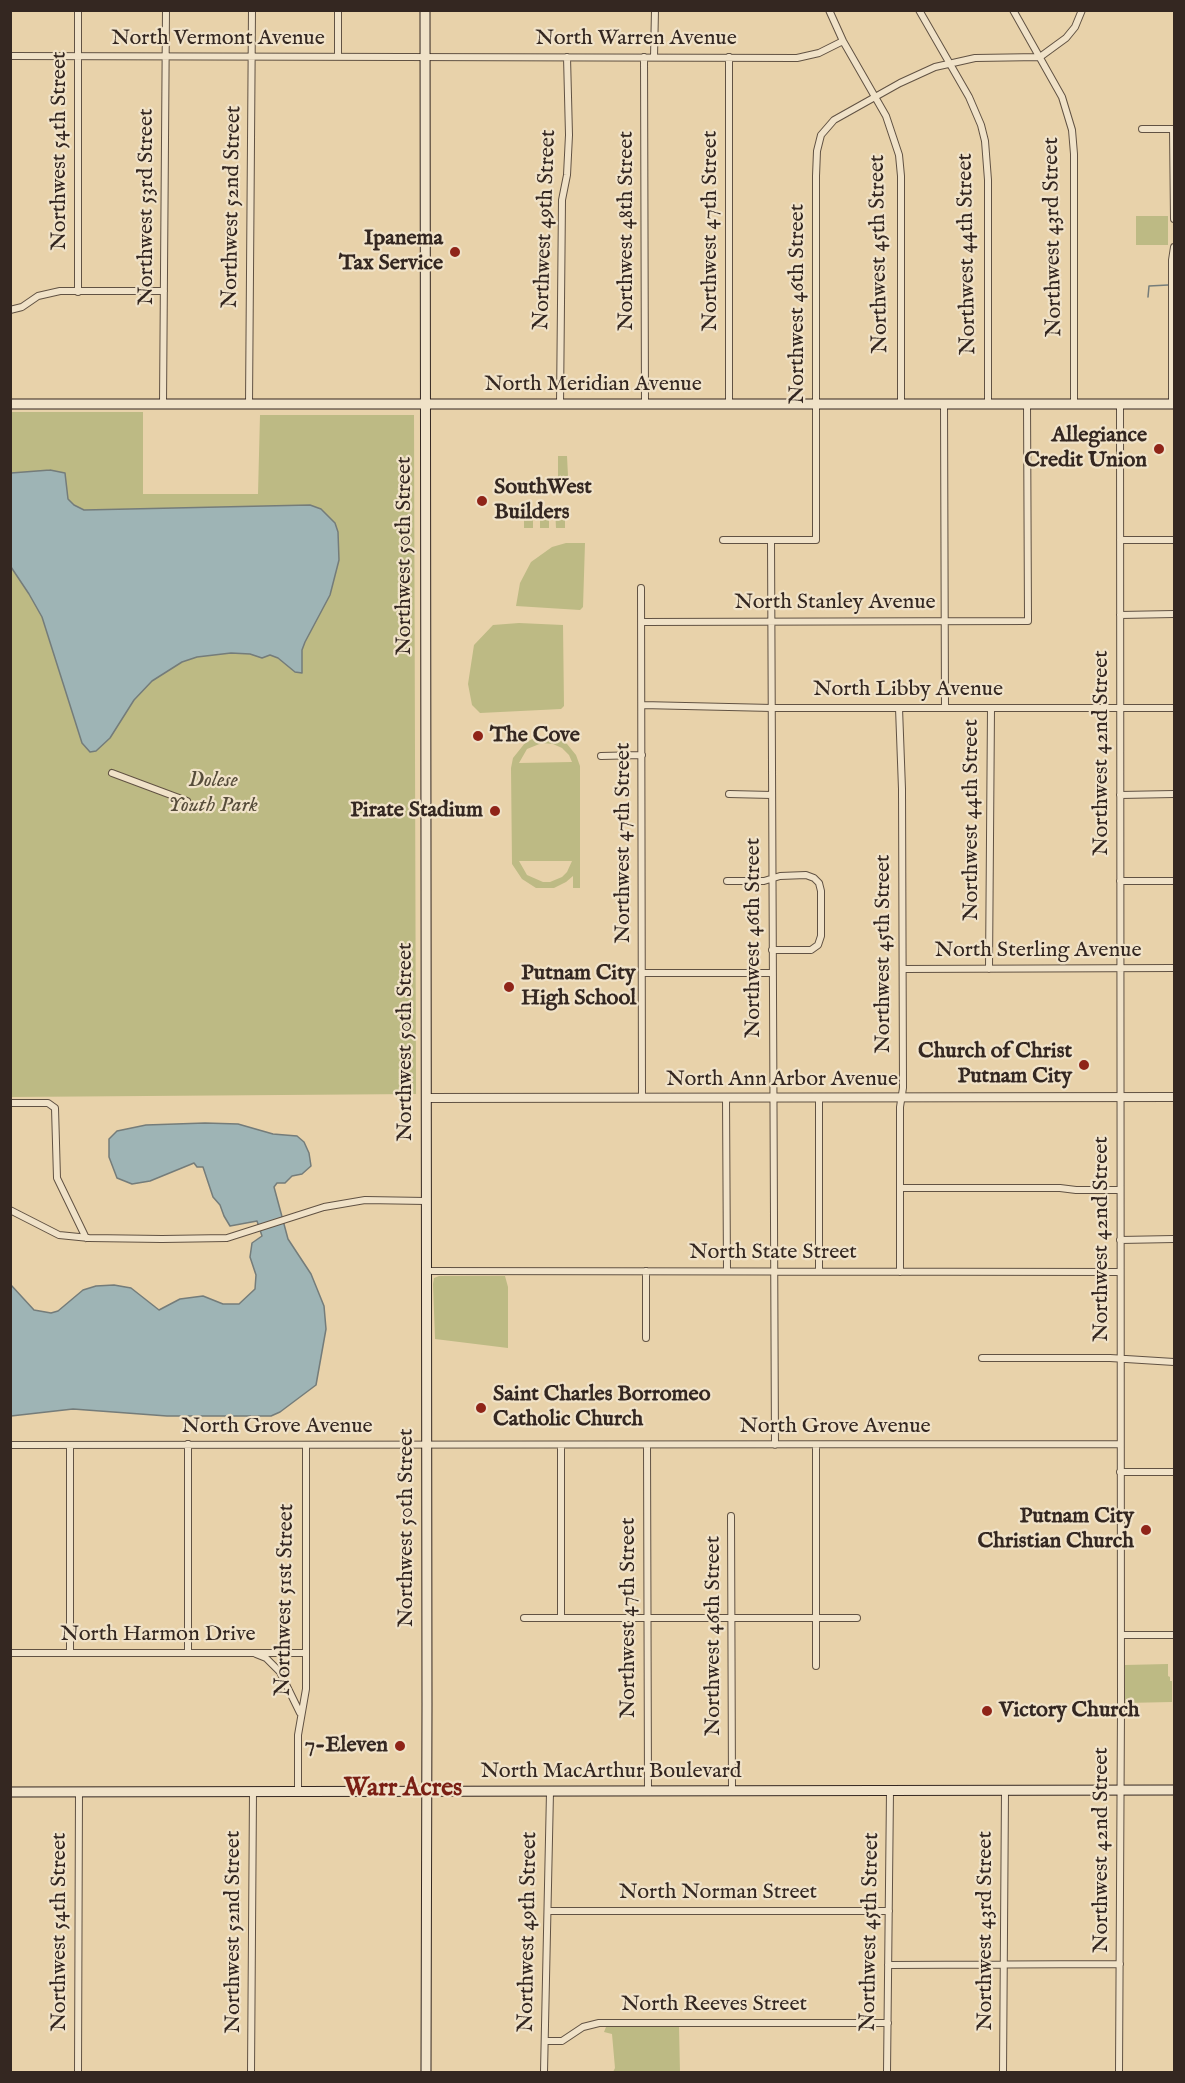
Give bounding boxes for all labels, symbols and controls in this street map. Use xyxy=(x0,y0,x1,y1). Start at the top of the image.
street label: North Vermont Avenue xyxy=(111,26,325,52)
street label: North Warren Avenue xyxy=(535,26,737,52)
street label: Northwest 54th Street xyxy=(47,51,73,251)
street label: Northwest 52nd Street xyxy=(218,105,248,309)
street label: Northwest 53rd Street xyxy=(134,108,160,306)
street label: Northwest 49th Street xyxy=(529,129,563,331)
street label: Northwest 48th Street xyxy=(614,131,640,331)
street label: Northwest 47th Street xyxy=(698,131,724,331)
street label: Northwest 43rd Street xyxy=(1039,137,1069,337)
street label: Northwest 44th Street xyxy=(953,153,983,355)
street label: Northwest 45th Street xyxy=(865,154,895,354)
street label: Northwest 46th Street xyxy=(785,204,811,404)
place label: Ipanema Tax Service xyxy=(339,226,443,278)
marker: Ipanema Tax Service xyxy=(448,245,462,259)
street label: North Meridian Avenue xyxy=(484,372,702,398)
place label: Allegiance Credit Union xyxy=(1024,423,1147,475)
marker: Allegiance Credit Union xyxy=(1152,442,1166,456)
street label: Northwest 50th Street xyxy=(392,456,418,656)
place label: SouthWest Builders xyxy=(494,475,592,526)
marker: SouthWest Builders xyxy=(475,494,489,508)
street label: North Stanley Avenue xyxy=(734,590,936,616)
street label: Northwest 42nd Street xyxy=(1089,650,1115,856)
street label: North Libby Avenue xyxy=(813,677,1003,703)
street label: Northwest 44th Street xyxy=(959,719,985,921)
place label: The Cove xyxy=(490,723,580,749)
marker: The Cove xyxy=(471,729,485,743)
street label: Northwest 47th Street xyxy=(611,743,637,943)
park label: Dolese Youth Park xyxy=(168,768,258,819)
place label: Pirate Stadium xyxy=(350,798,483,824)
marker: Pirate Stadium xyxy=(488,804,502,818)
street label: Northwest 46th Street xyxy=(741,838,767,1038)
street label: Northwest 45th Street xyxy=(871,854,897,1054)
street label: North Sterling Avenue xyxy=(935,938,1141,964)
street label: Northwest 50th Street xyxy=(393,942,419,1142)
place label: Putnam City High School xyxy=(521,961,636,1012)
marker: Putnam City High School xyxy=(502,980,516,994)
place label: Church of Christ Putnam City xyxy=(918,1039,1072,1090)
marker: Church of Christ Putnam City xyxy=(1077,1058,1091,1072)
street label: North Ann Arbor Avenue xyxy=(666,1067,898,1093)
street label: Northwest 42nd Street xyxy=(1089,1136,1115,1342)
street label: North State Street xyxy=(689,1240,857,1266)
place label: Saint Charles Borromeo Catholic Church xyxy=(493,1382,710,1434)
marker: Saint Charles Borromeo Catholic Church xyxy=(474,1401,488,1415)
street label: North Grove Avenue xyxy=(181,1414,373,1440)
street label: North Grove Avenue xyxy=(739,1414,931,1440)
street label: Northwest 50th Street xyxy=(394,1428,420,1628)
street label: Northwest 51st Street xyxy=(271,1503,301,1697)
place label: Putnam City Christian Church xyxy=(977,1504,1134,1556)
street label: Northwest 47th Street xyxy=(616,1518,642,1718)
marker: Putnam City Christian Church xyxy=(1139,1523,1153,1537)
street label: Northwest 46th Street xyxy=(701,1536,727,1736)
street label: North Harmon Drive xyxy=(60,1622,256,1648)
place label: Victory Church xyxy=(999,1698,1140,1724)
marker: Victory Church xyxy=(980,1704,994,1718)
place label: 7-Eleven xyxy=(305,1733,388,1759)
marker: 7-Eleven xyxy=(393,1739,407,1753)
street label: Northwest 42nd Street xyxy=(1089,1747,1115,1953)
street label: North MacArthur Boulevard xyxy=(480,1759,742,1785)
district label: Warr Acres xyxy=(344,1774,462,1806)
street label: Northwest 52nd Street xyxy=(221,1831,247,2033)
street label: Northwest 49th Street xyxy=(514,1831,544,2033)
street label: Northwest 43rd Street xyxy=(973,1831,999,2031)
street label: Northwest 54th Street xyxy=(47,1832,73,2032)
street label: Northwest 45th Street xyxy=(856,1832,886,2032)
street label: North Norman Street xyxy=(619,1880,817,1906)
street label: North Reeves Street xyxy=(621,1992,807,2018)

